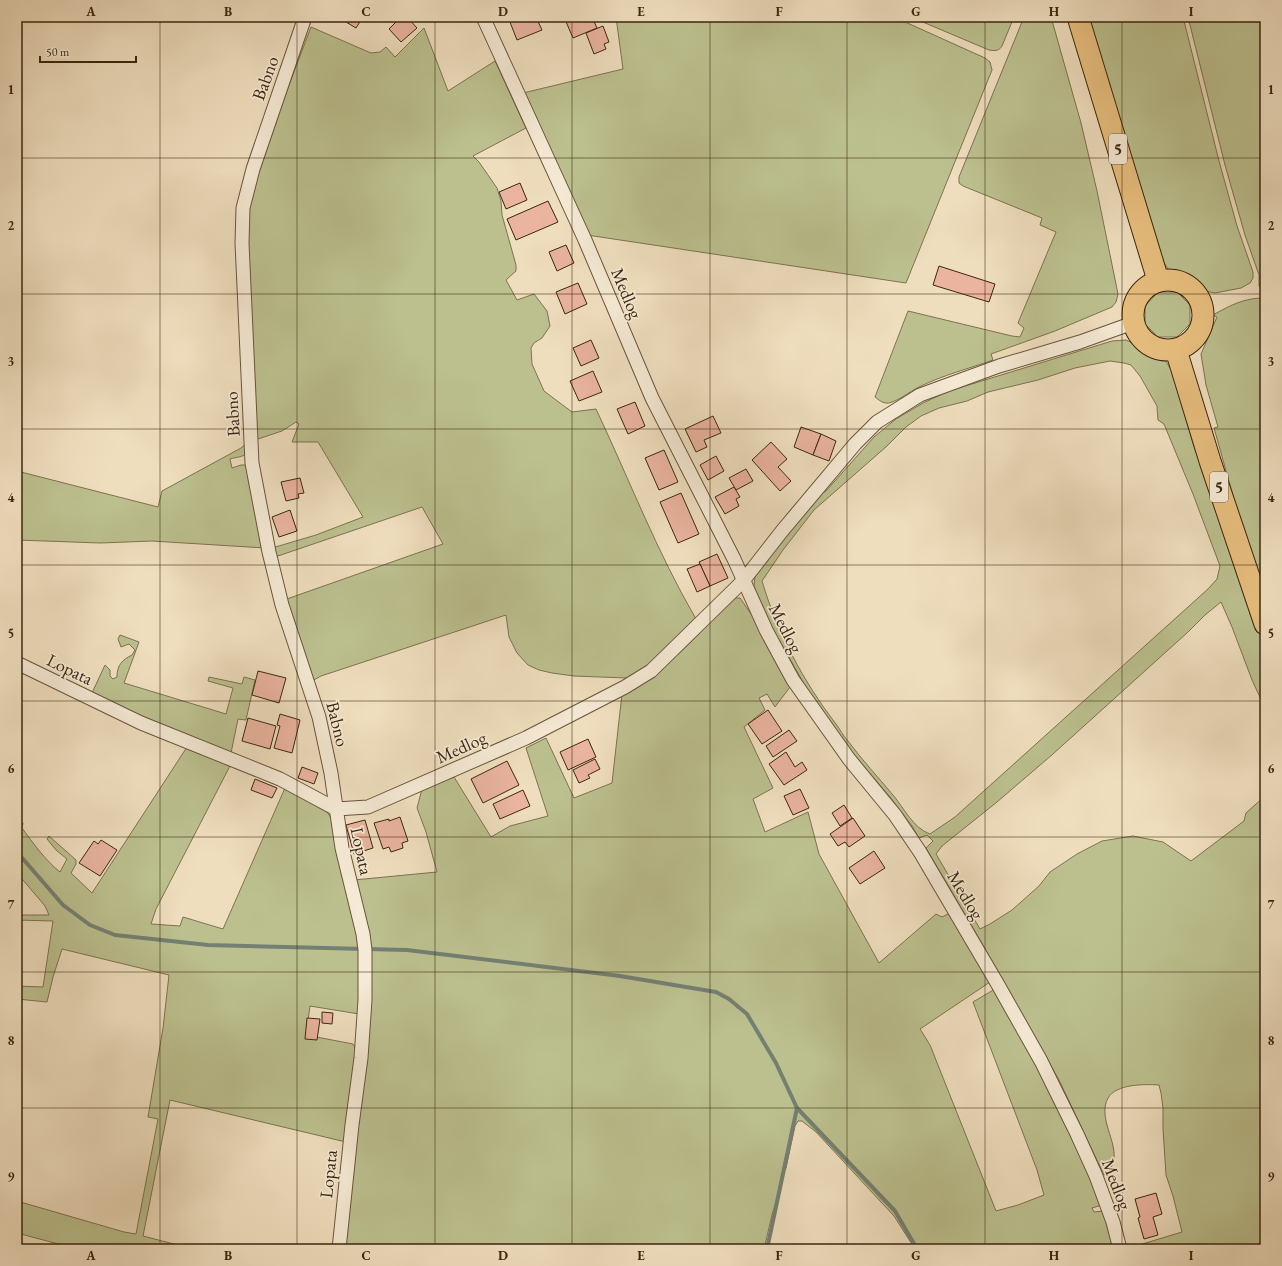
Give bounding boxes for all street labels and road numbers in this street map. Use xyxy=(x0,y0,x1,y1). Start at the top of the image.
street label: Babno xyxy=(246,53,284,103)
road number: 5 xyxy=(1109,134,1127,164)
street label: Medlog xyxy=(606,264,648,322)
street label: Babno xyxy=(219,391,245,437)
road number: 5 xyxy=(1210,472,1228,502)
street label: Medlog xyxy=(764,599,808,657)
street label: Lopata xyxy=(43,648,98,690)
street label: Babno xyxy=(321,699,355,749)
street label: Medlog xyxy=(432,726,490,768)
street label: Lopata xyxy=(346,825,378,878)
street label: Medlog xyxy=(943,866,990,924)
street label: Lopata xyxy=(314,1148,342,1199)
street label: Medlog xyxy=(1097,1155,1137,1213)

